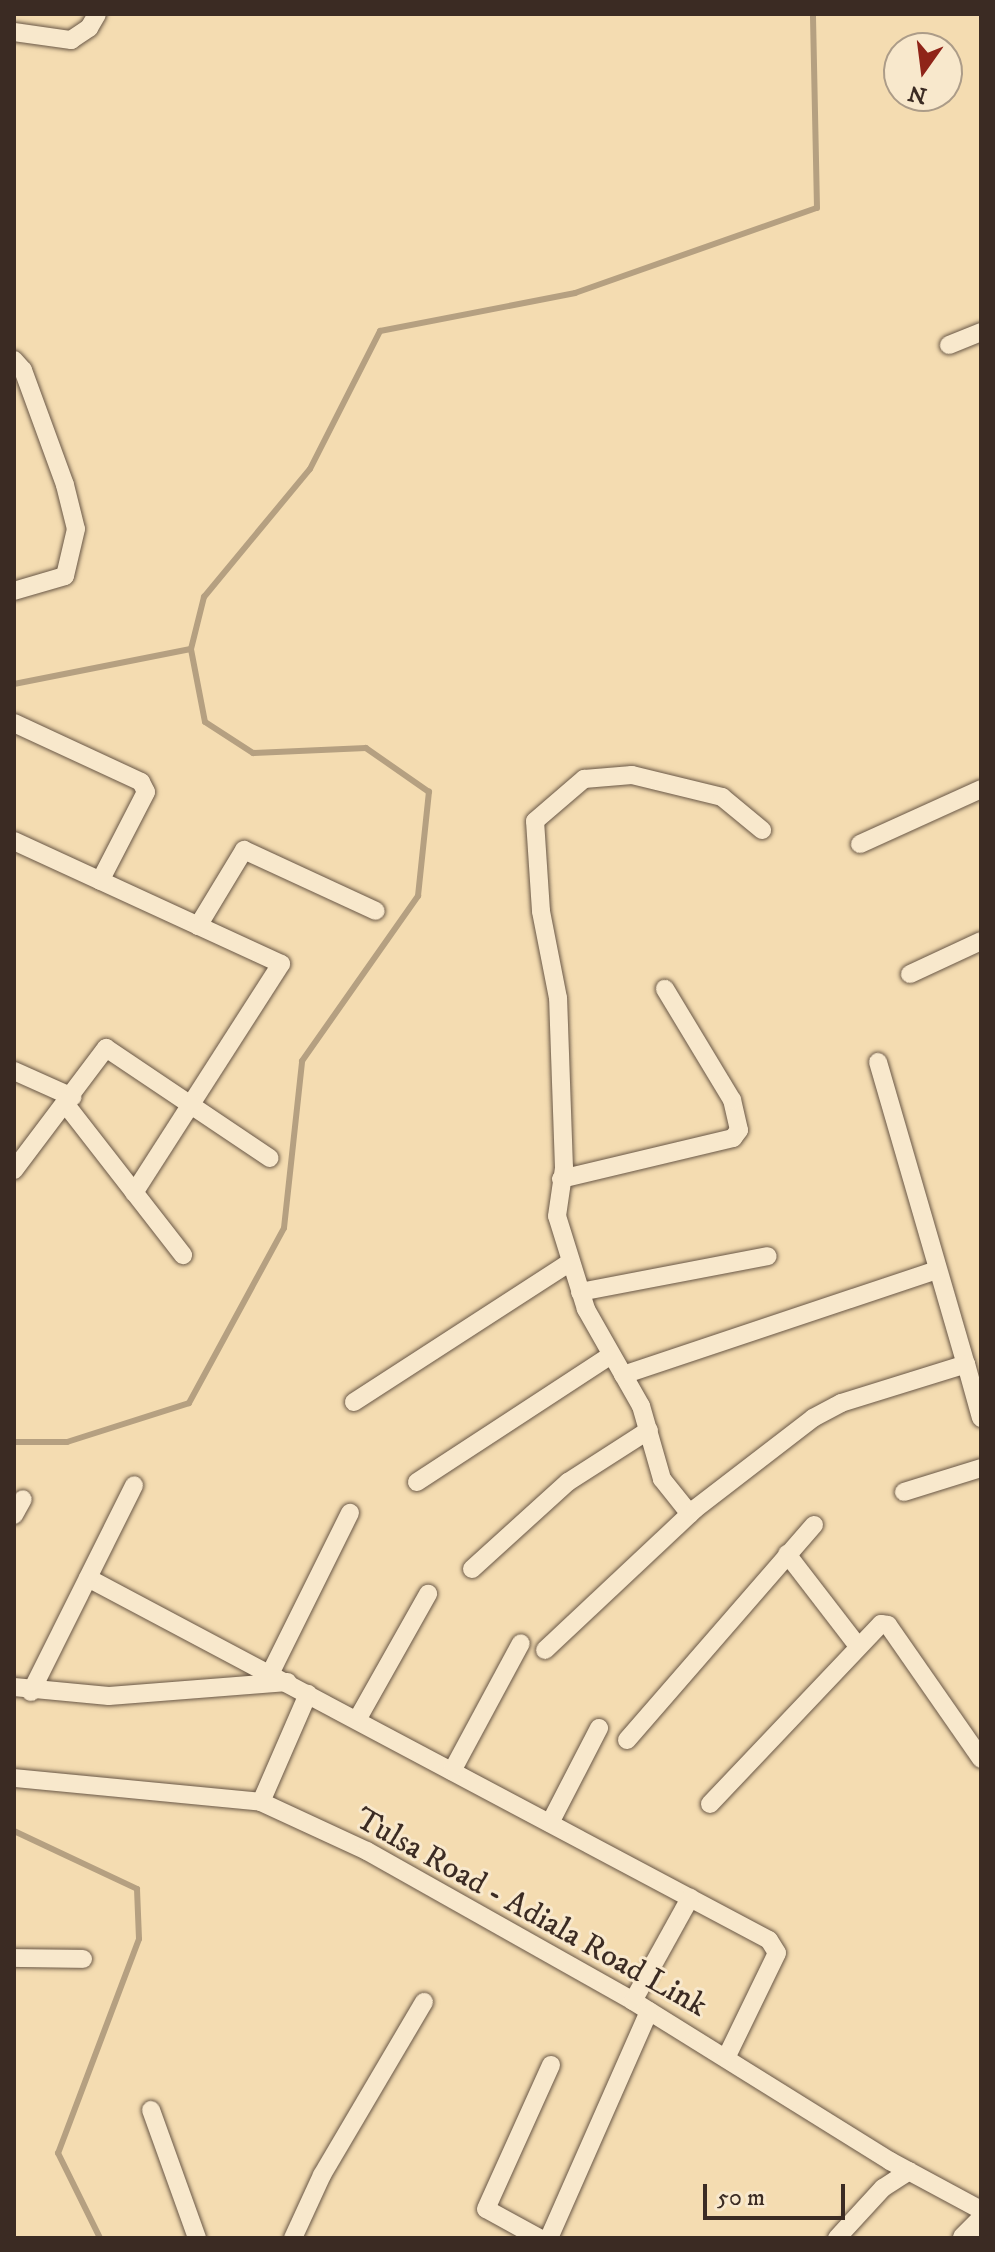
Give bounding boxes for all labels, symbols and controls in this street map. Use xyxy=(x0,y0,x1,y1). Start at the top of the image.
north arrow xyxy=(883,32,963,112)
text: N xyxy=(906,79,930,109)
street label: Tulsa Road - Adiala Road Link xyxy=(348,1800,714,2026)
scale bar xyxy=(707,2168,849,2218)
text: 50 m xyxy=(717,2183,765,2213)

